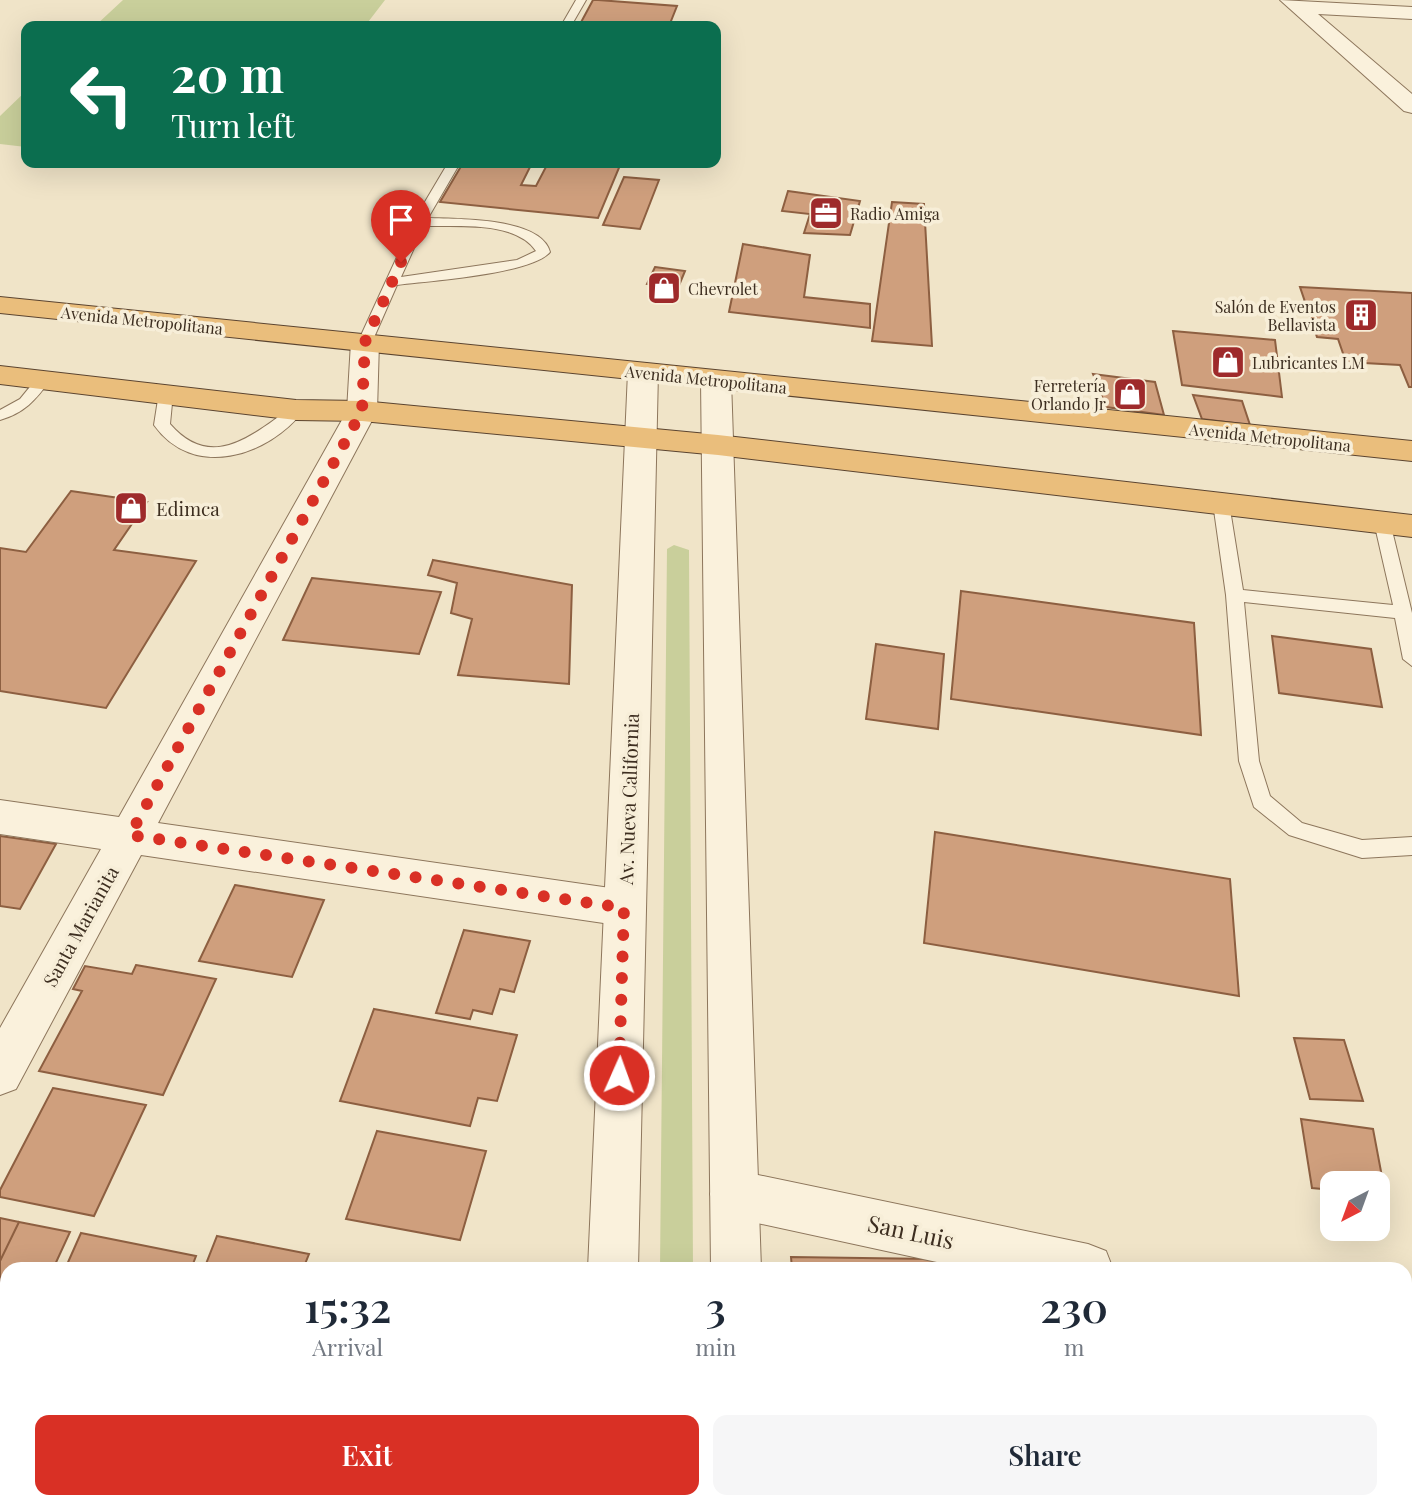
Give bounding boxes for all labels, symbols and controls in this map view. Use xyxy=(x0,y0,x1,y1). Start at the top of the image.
text: 20 m xyxy=(171,40,284,105)
icon: left xyxy=(56,49,147,140)
text: Turn left xyxy=(171,103,295,146)
pin xyxy=(371,190,431,262)
office icon: Radio Amiga xyxy=(807,194,845,232)
icon: arrive xyxy=(382,201,420,239)
place label: Radio Amiga xyxy=(850,203,940,224)
shop icon: Chevrolet xyxy=(645,269,683,307)
place label: Chevrolet xyxy=(688,278,758,299)
place label: Salón de Eventos Bellavista xyxy=(1215,296,1336,335)
building icon: Salón de Eventos Bellavista xyxy=(1342,296,1380,334)
street label: Avenida Metropolitana xyxy=(59,301,224,339)
shop icon: Lubricantes LM xyxy=(1209,343,1247,381)
place label: Lubricantes LM xyxy=(1252,352,1365,373)
street label: Avenida Metropolitana xyxy=(623,360,788,398)
place label: Ferretería Orlando Jr xyxy=(1031,375,1106,414)
shop icon: Ferretería Orlando Jr xyxy=(1111,375,1149,413)
street label: Avenida Metropolitana xyxy=(1187,418,1352,456)
shop icon: Edimca xyxy=(112,489,150,527)
place label: Edimca xyxy=(156,495,220,521)
street label: Av. Nueva California xyxy=(612,712,644,886)
street label: Santa Marianita xyxy=(36,861,124,991)
position arrow xyxy=(582,1038,656,1112)
north arrow xyxy=(1320,1171,1390,1241)
map controls xyxy=(1320,1171,1390,1241)
street label: San Luis xyxy=(865,1207,957,1255)
text: 15:32 xyxy=(304,1278,391,1334)
text: 3 xyxy=(706,1278,726,1334)
text: 230 xyxy=(1040,1278,1108,1334)
text: Arrival xyxy=(312,1331,383,1362)
text: min xyxy=(695,1331,736,1362)
text: m xyxy=(1064,1331,1084,1362)
button: Exit xyxy=(35,1415,699,1495)
button: Share xyxy=(713,1415,1377,1495)

